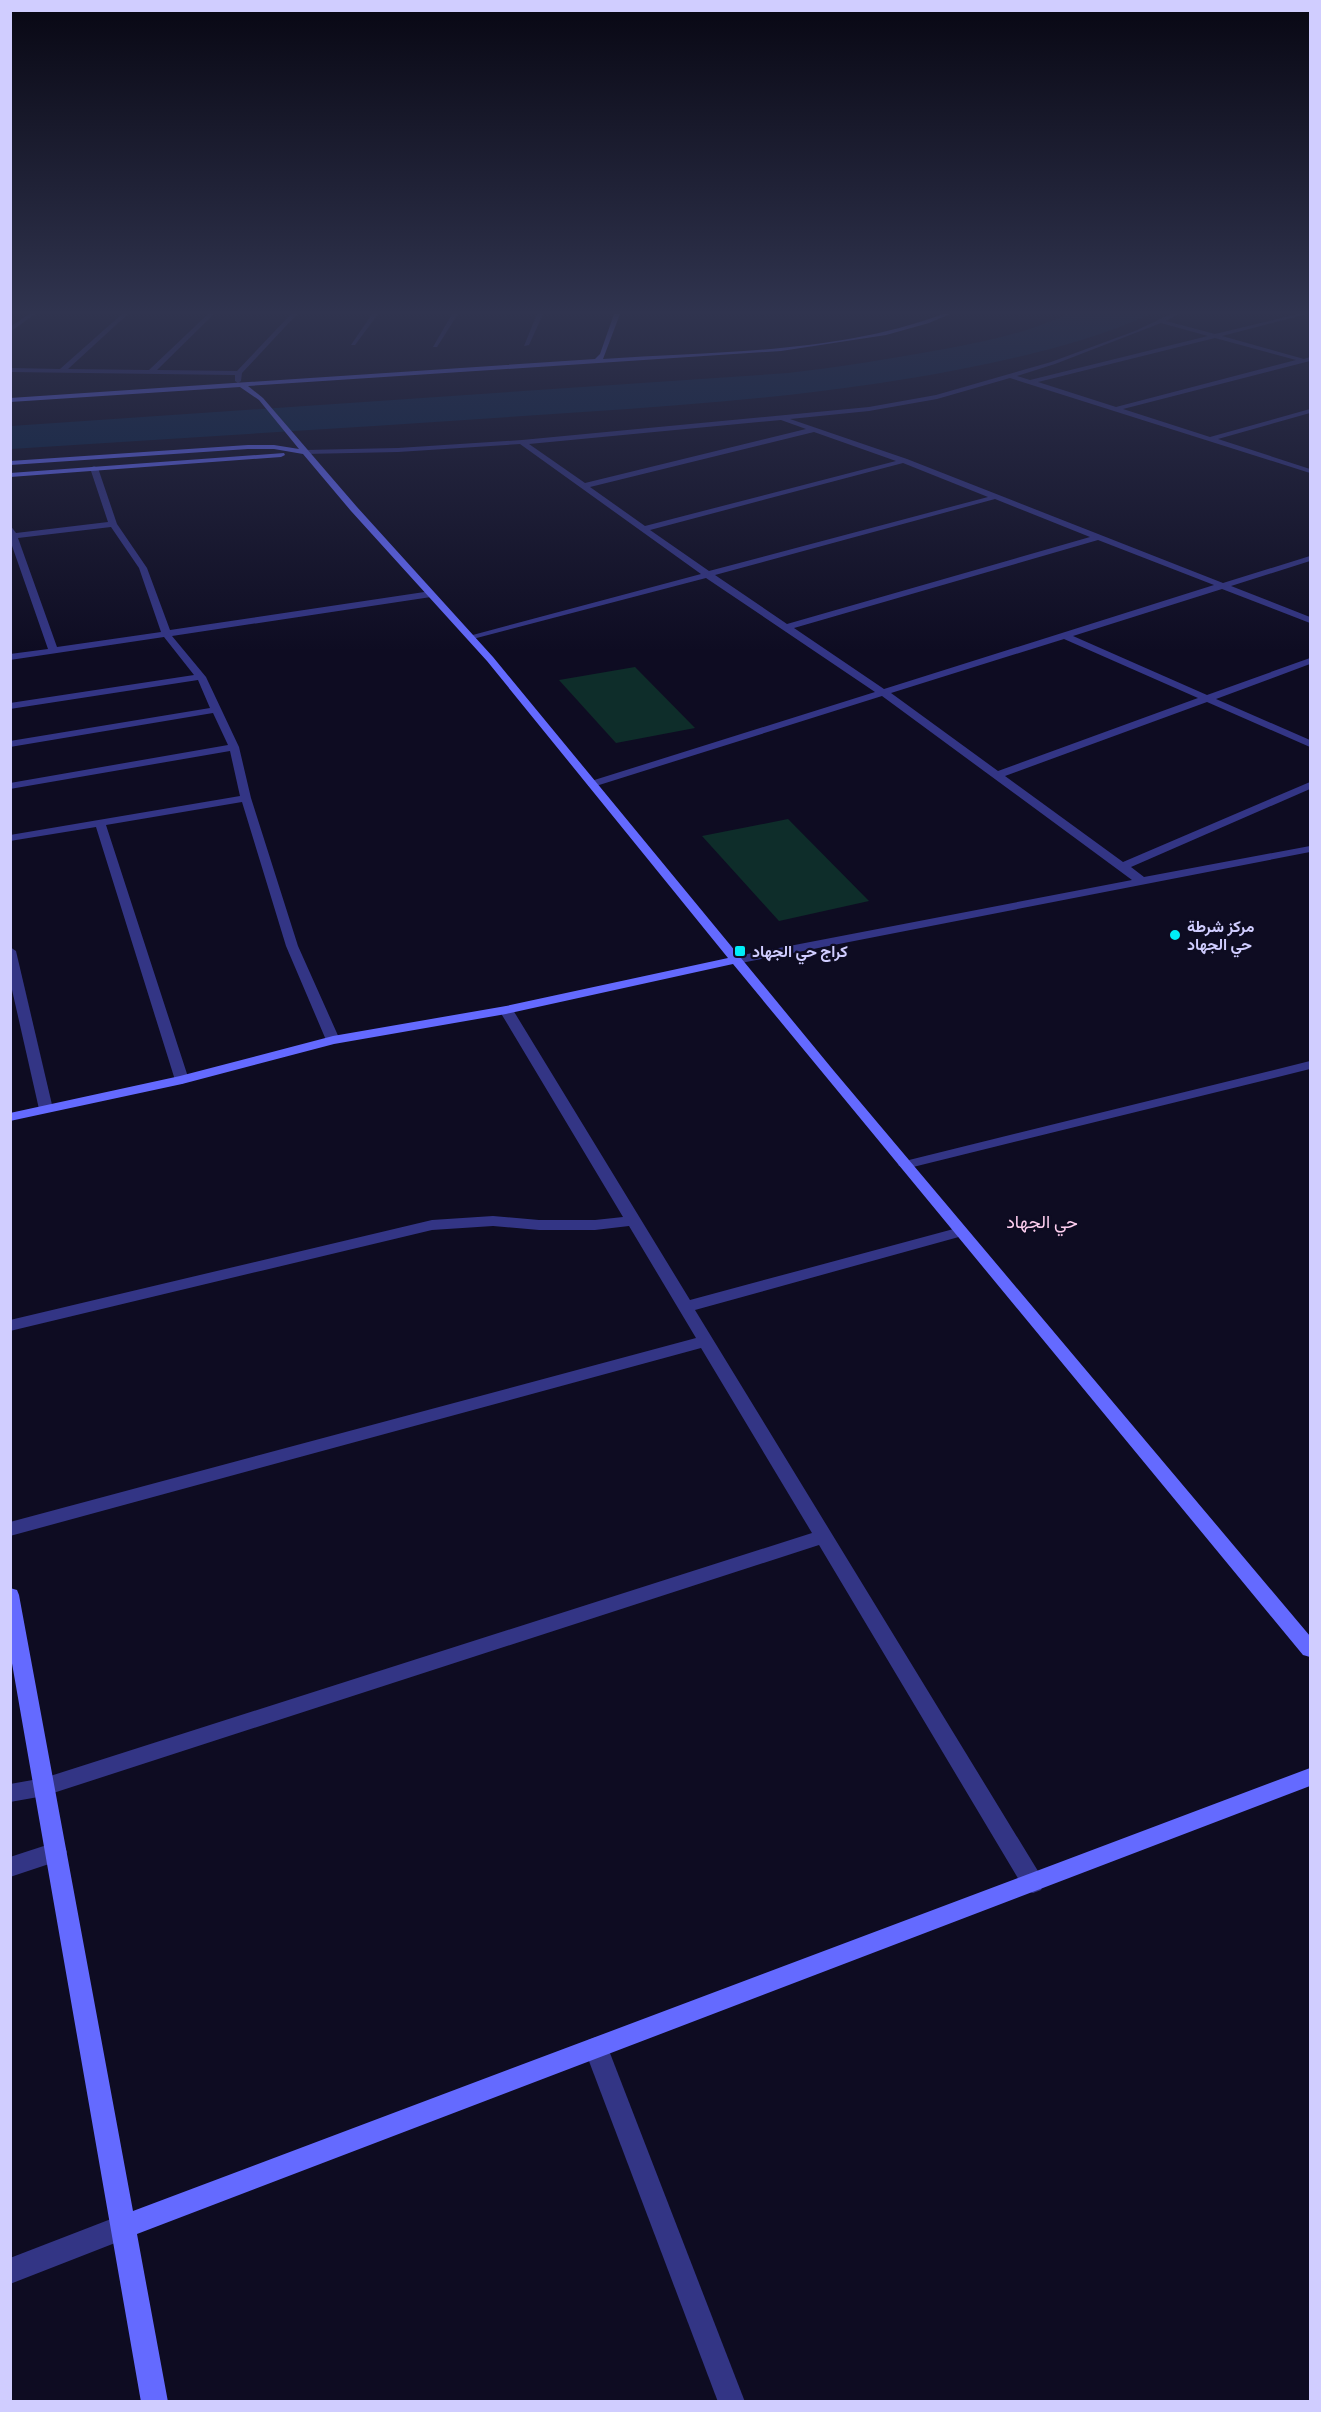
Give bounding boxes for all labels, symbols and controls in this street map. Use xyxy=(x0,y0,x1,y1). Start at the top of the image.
place label: مركز شرطة حي الجهاد xyxy=(1187,916,1255,958)
marker: مركز شرطة حي الجهاد xyxy=(1168,928,1182,942)
place label: كراج حي الجهاد xyxy=(752,941,848,965)
marker: كراج حي الجهاد xyxy=(733,944,747,958)
district label: حي الجهاد xyxy=(1006,1210,1078,1237)

